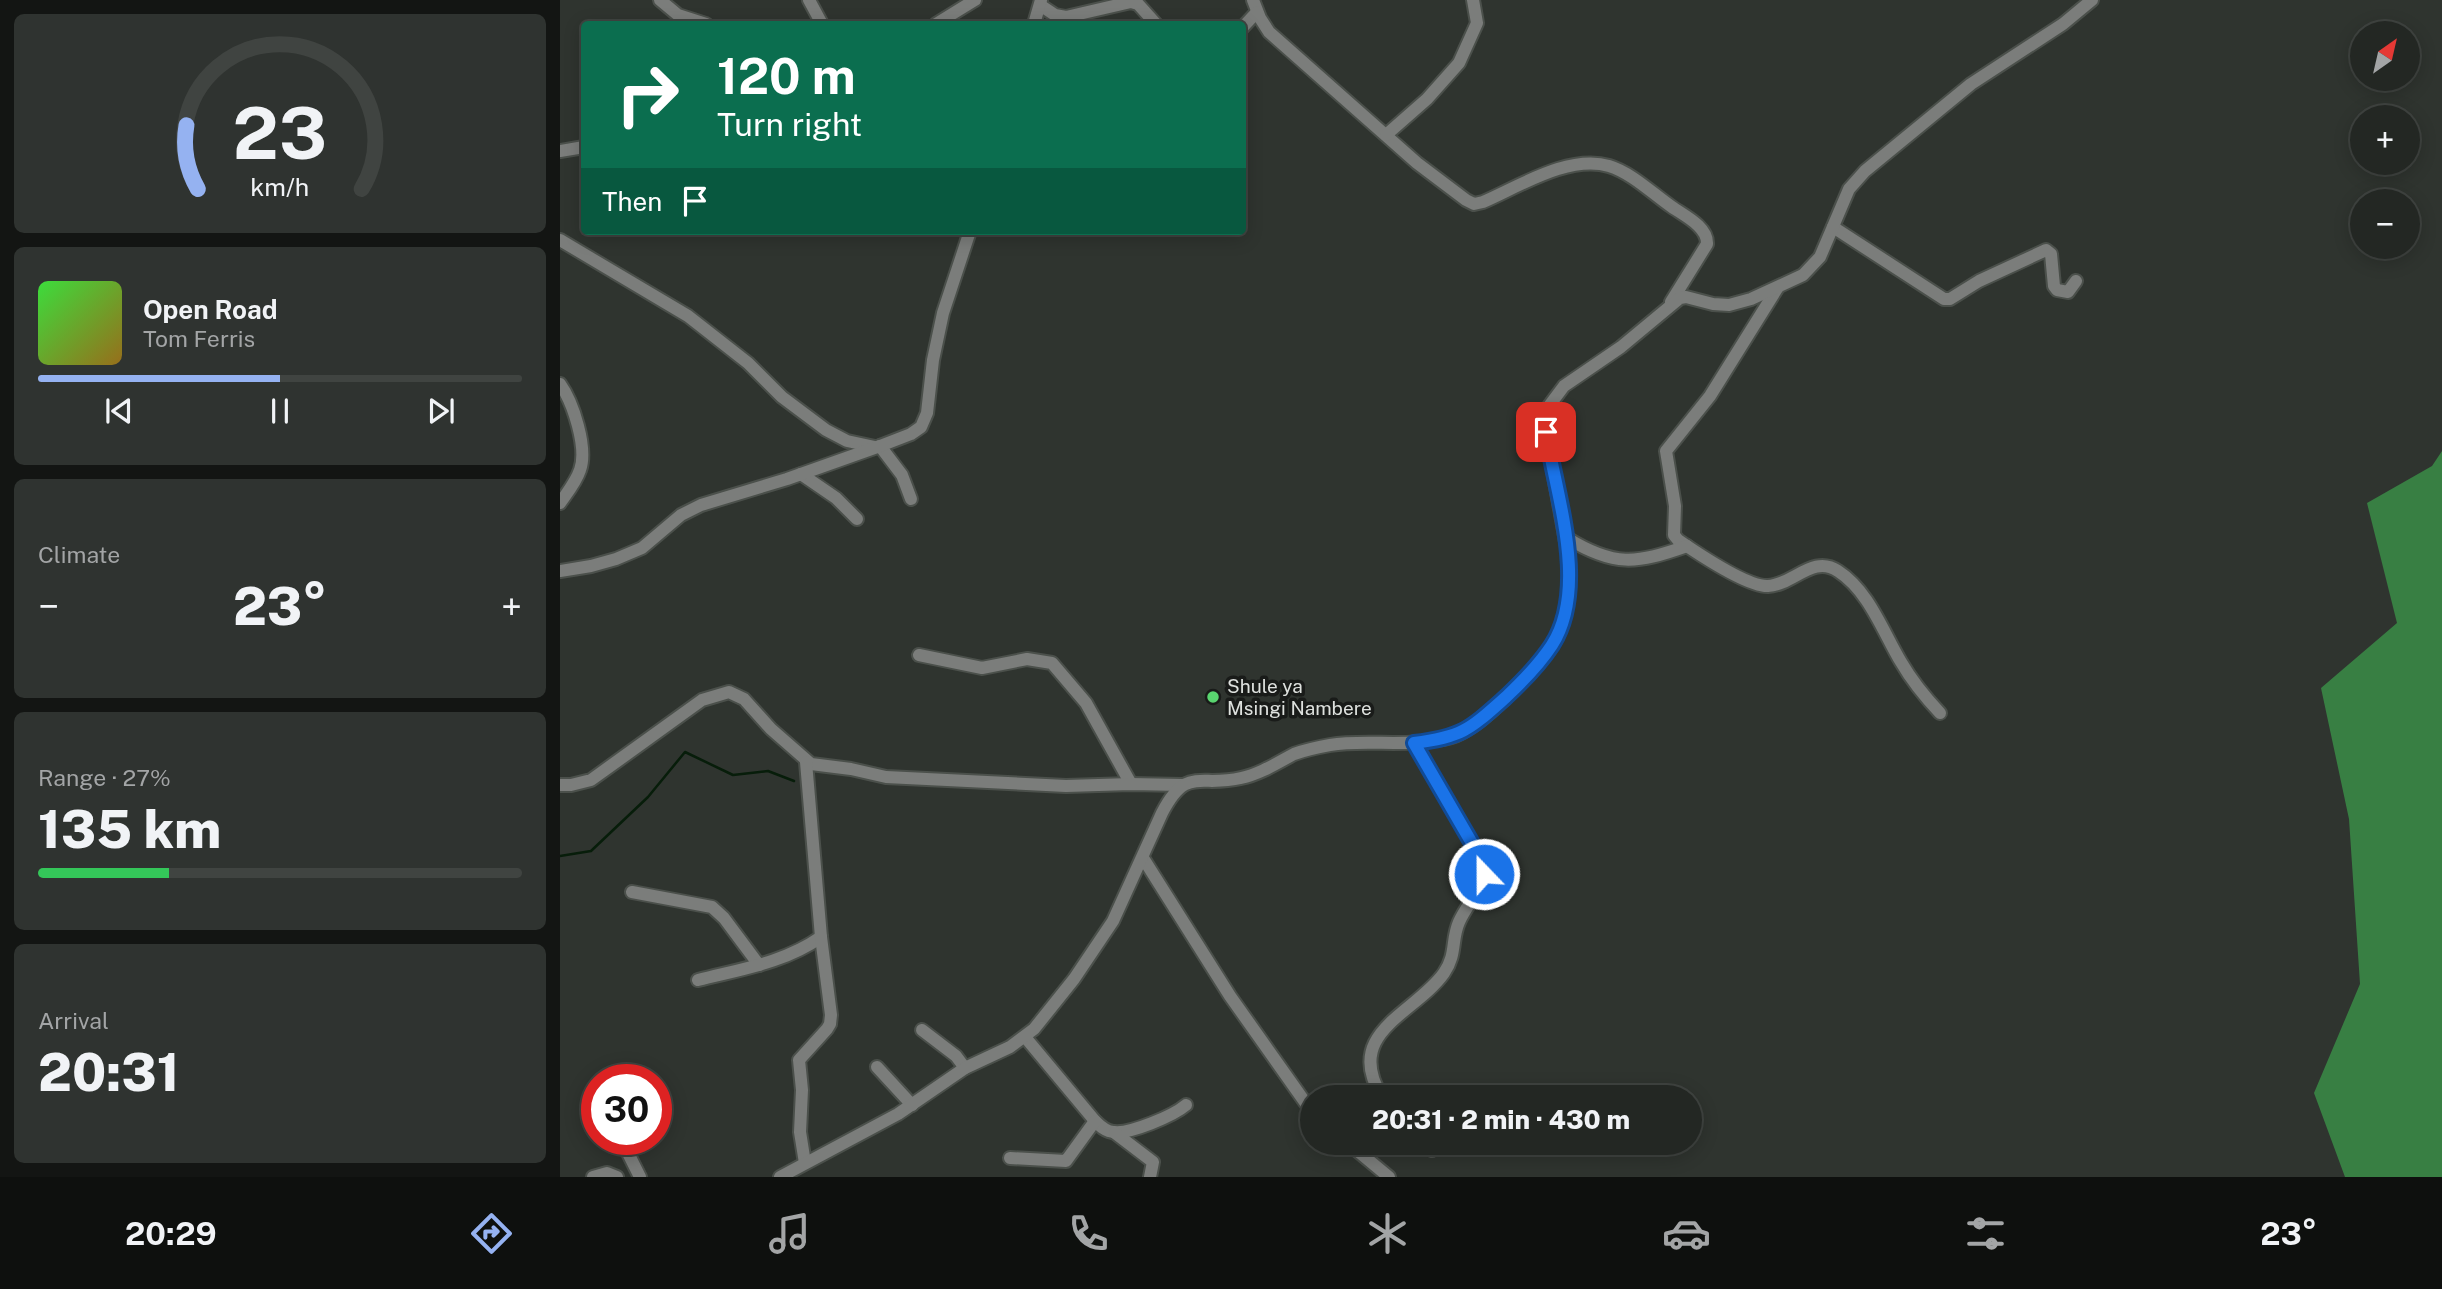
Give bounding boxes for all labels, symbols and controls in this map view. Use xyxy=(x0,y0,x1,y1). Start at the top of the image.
north arrow xyxy=(2350,21,2420,91)
map controls xyxy=(2350,21,2420,259)
text: 120 m xyxy=(717,47,856,105)
icon: right xyxy=(602,49,693,140)
text: 23 xyxy=(233,91,327,176)
button: + xyxy=(2350,105,2420,175)
text: Turn right xyxy=(717,106,862,143)
text: km/h xyxy=(251,172,309,202)
icon: arrive xyxy=(676,182,714,220)
text: Then xyxy=(602,186,662,217)
button: − xyxy=(2350,189,2420,259)
text: Open Road xyxy=(143,294,278,325)
text: Tom Ferris xyxy=(143,325,255,352)
icon: previous xyxy=(100,392,138,430)
icon: pause xyxy=(261,392,299,430)
icon: next xyxy=(422,392,460,430)
pin xyxy=(1516,402,1576,462)
icon: arrive xyxy=(1527,413,1565,451)
text: Climate xyxy=(38,541,120,568)
text: 23° xyxy=(233,576,327,637)
text: − xyxy=(38,584,59,629)
text: + xyxy=(501,584,522,629)
place label: Shule ya Msingi Nambere xyxy=(1227,675,1372,719)
marker: Shule ya Msingi Nambere xyxy=(1205,689,1221,705)
text: Range · 27% xyxy=(38,764,171,791)
text: 135 km xyxy=(38,799,221,860)
position arrow xyxy=(1447,837,1521,911)
text: Arrival xyxy=(38,1007,109,1034)
text: 20:31 xyxy=(38,1042,179,1103)
speed limit sign: 30 xyxy=(581,1064,672,1155)
text: 20:31 · 2 min · 430 m xyxy=(1372,1104,1630,1135)
icon: directions xyxy=(467,1209,516,1258)
icon: music xyxy=(765,1209,814,1258)
icon: phone xyxy=(1064,1209,1113,1258)
icon: climate xyxy=(1363,1209,1412,1258)
icon: car xyxy=(1662,1209,1711,1258)
icon: filters xyxy=(1961,1209,2010,1258)
text: 20:29 xyxy=(125,1215,217,1252)
text: 23° xyxy=(2260,1215,2317,1252)

